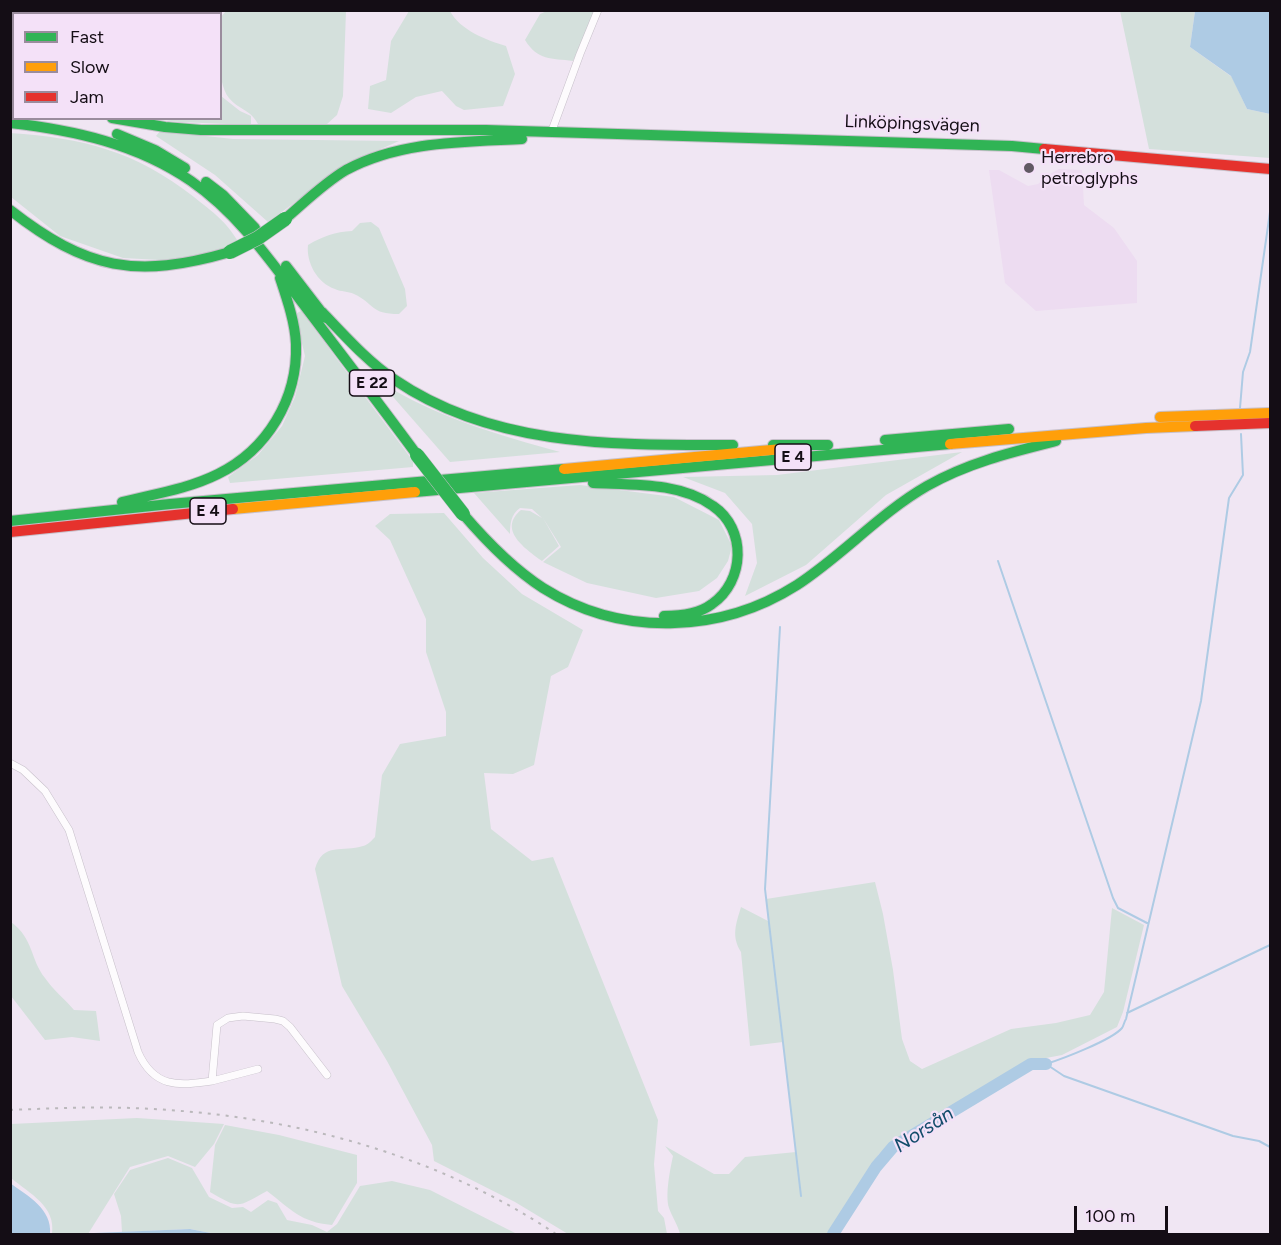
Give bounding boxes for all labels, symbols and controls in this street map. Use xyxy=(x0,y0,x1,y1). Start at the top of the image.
legend xyxy=(12,12,222,120)
text: Fast xyxy=(70,26,104,48)
text: Slow xyxy=(70,56,109,78)
text: Jam xyxy=(70,86,104,108)
street label: Linköpingsvägen xyxy=(844,111,980,137)
place label: Herrebro petroglyphs xyxy=(1041,147,1138,190)
marker: Herrebro petroglyphs xyxy=(1022,161,1036,175)
road number: E 22 xyxy=(350,370,394,396)
road number: E 4 xyxy=(775,444,811,470)
road number: E 4 xyxy=(190,498,226,524)
water label: Norsån xyxy=(890,1102,958,1158)
scale bar xyxy=(1077,1194,1172,1232)
text: 100 m xyxy=(1085,1205,1135,1227)

